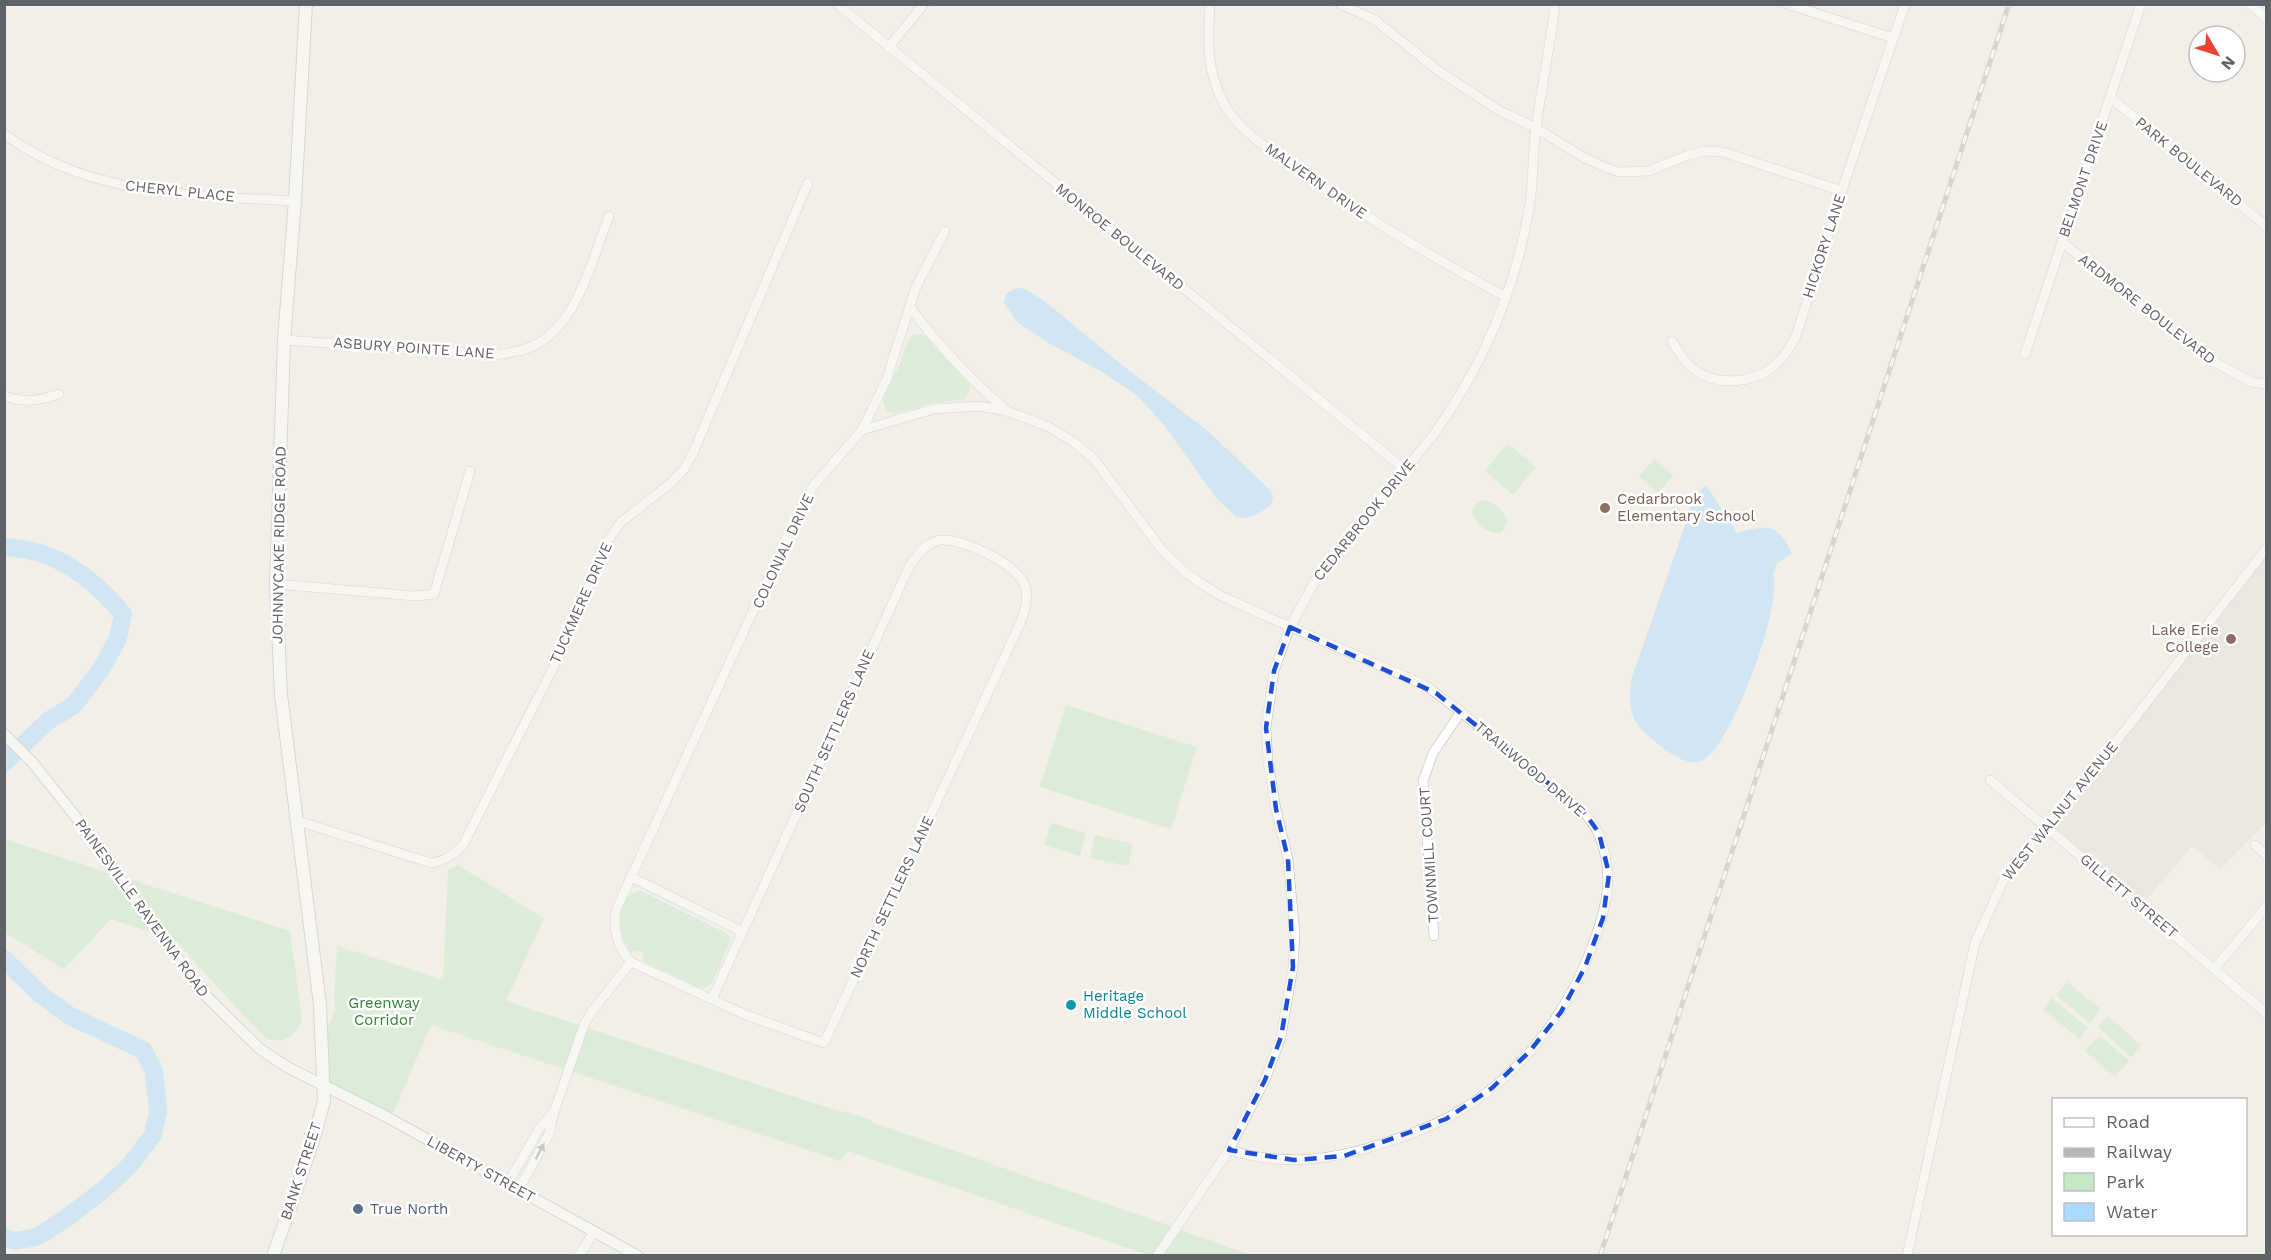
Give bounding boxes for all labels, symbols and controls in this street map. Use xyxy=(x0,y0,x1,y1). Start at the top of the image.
north arrow xyxy=(2187,24,2247,84)
text: N xyxy=(2217,53,2239,74)
street label: PARK BOULEVARD xyxy=(2132,113,2246,211)
street label: BELMONT DRIVE xyxy=(2055,119,2111,239)
street label: MALVERN DRIVE xyxy=(1262,139,1370,223)
street label: CHERYL PLACE xyxy=(124,176,236,206)
street label: MONROE BOULEVARD xyxy=(1052,179,1188,295)
street label: HICKORY LANE xyxy=(1799,192,1849,300)
street label: ARDMORE BOULEVARD xyxy=(2075,250,2219,368)
street label: ASBURY POINTE LANE xyxy=(333,333,495,363)
street label: JOHNNYCAKE RIDGE ROAD xyxy=(268,446,290,644)
street label: CEDARBROOK DRIVE xyxy=(1309,455,1419,585)
place label: Cedarbrook Elementary School xyxy=(1617,490,1756,525)
street label: COLONIAL DRIVE xyxy=(748,491,818,611)
marker: Cedarbrook Elementary School xyxy=(1598,501,1612,515)
street label: TUCKMERE DRIVE xyxy=(546,539,616,667)
place label: Lake Erie College xyxy=(2151,621,2219,656)
marker: Lake Erie College xyxy=(2224,632,2238,646)
street label: SOUTH SETTLERS LANE xyxy=(790,647,878,815)
street label: TRAILWOOD DRIVE xyxy=(1471,718,1589,820)
street label: WEST WALNUT AVENUE xyxy=(1998,738,2122,884)
street label: TOWNMILL COURT xyxy=(1415,787,1443,923)
street label: NORTH SETTLERS LANE xyxy=(846,813,938,981)
street label: PAINESVILLE RAVENNA ROAD xyxy=(71,815,213,1001)
street label: GILLETT STREET xyxy=(2076,850,2182,942)
place label: Heritage Middle School xyxy=(1083,987,1187,1022)
park label: Greenway Corridor xyxy=(348,994,420,1029)
marker: Heritage Middle School xyxy=(1064,998,1078,1012)
legend xyxy=(2052,1098,2247,1236)
text: Road xyxy=(2106,1111,2150,1132)
street label: BANK STREET xyxy=(277,1120,325,1222)
street label: LIBERTY STREET xyxy=(424,1132,538,1206)
text: Railway xyxy=(2106,1141,2173,1162)
one-way arrow xyxy=(535,1143,544,1160)
text: Park xyxy=(2106,1171,2145,1192)
place label: True North xyxy=(370,1200,448,1218)
text: Water xyxy=(2106,1201,2158,1222)
marker: True North xyxy=(351,1202,365,1216)

